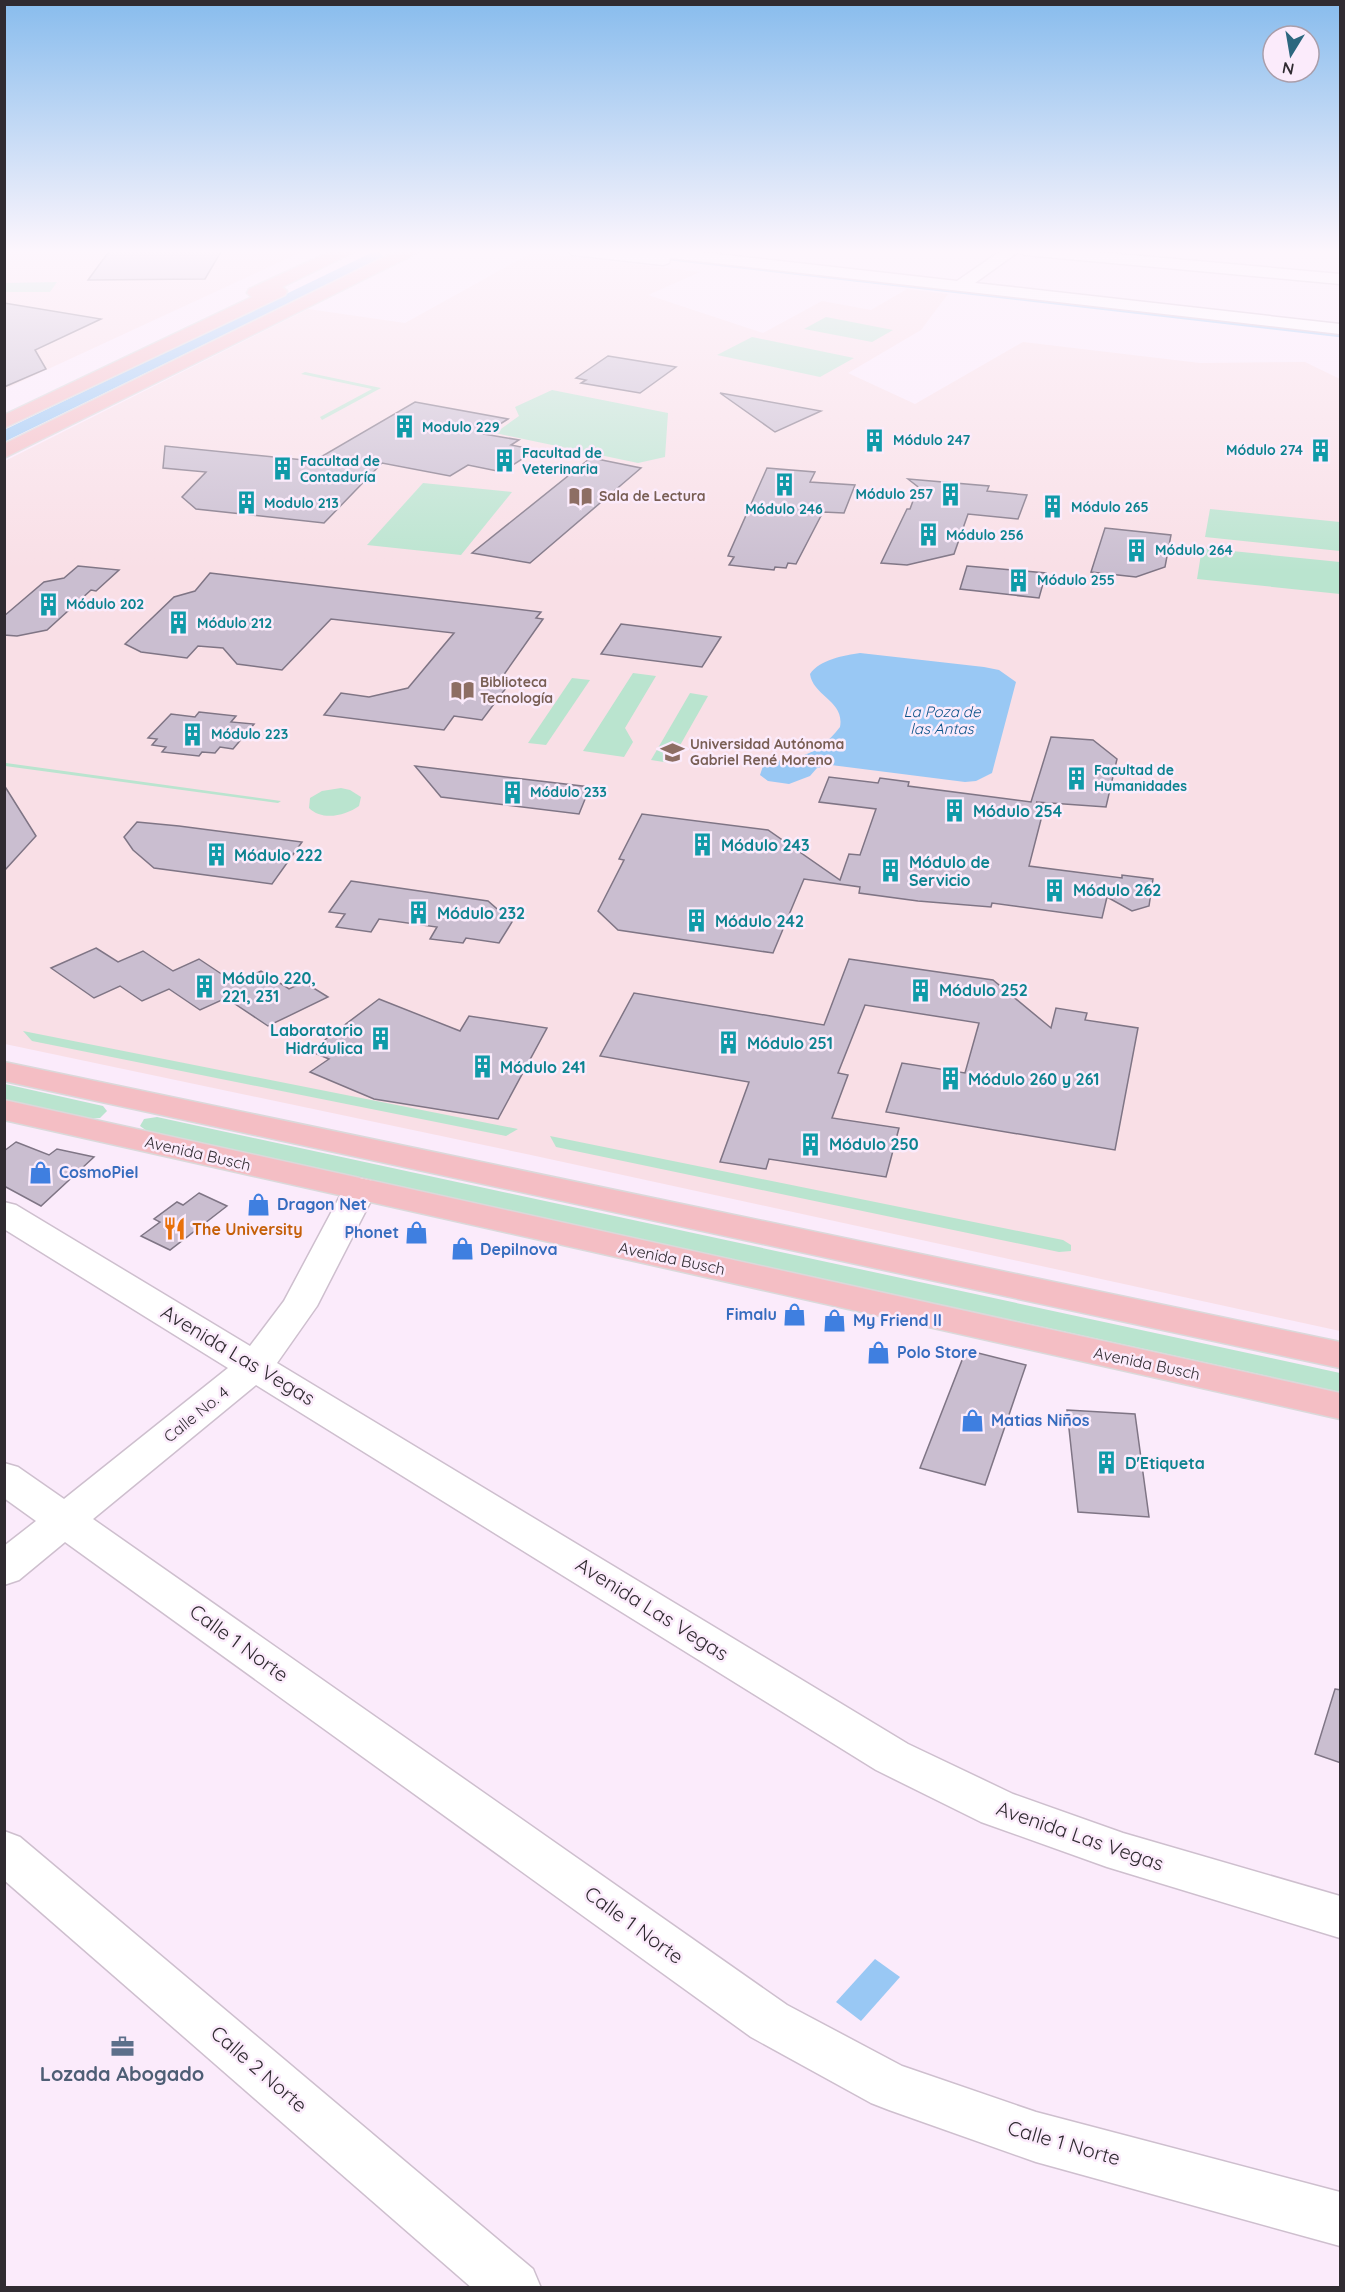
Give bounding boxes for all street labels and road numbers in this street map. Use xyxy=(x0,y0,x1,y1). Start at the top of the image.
street label: Avenida Busch xyxy=(143,1131,253,1175)
street label: Avenida Busch xyxy=(617,1237,727,1279)
street label: Avenida Las Vegas xyxy=(157,1299,320,1410)
street label: Avenida Busch xyxy=(1092,1342,1202,1384)
street label: Calle No. 4 xyxy=(159,1382,233,1446)
street label: Avenida Las Vegas xyxy=(571,1552,733,1666)
street label: Calle 1 Norte xyxy=(185,1598,294,1687)
street label: Avenida Las Vegas xyxy=(993,1795,1167,1876)
street label: Calle 1 Norte xyxy=(580,1880,689,1969)
street label: Calle 2 Norte xyxy=(206,2020,313,2117)
street label: Calle 1 Norte xyxy=(1005,2114,1123,2171)

